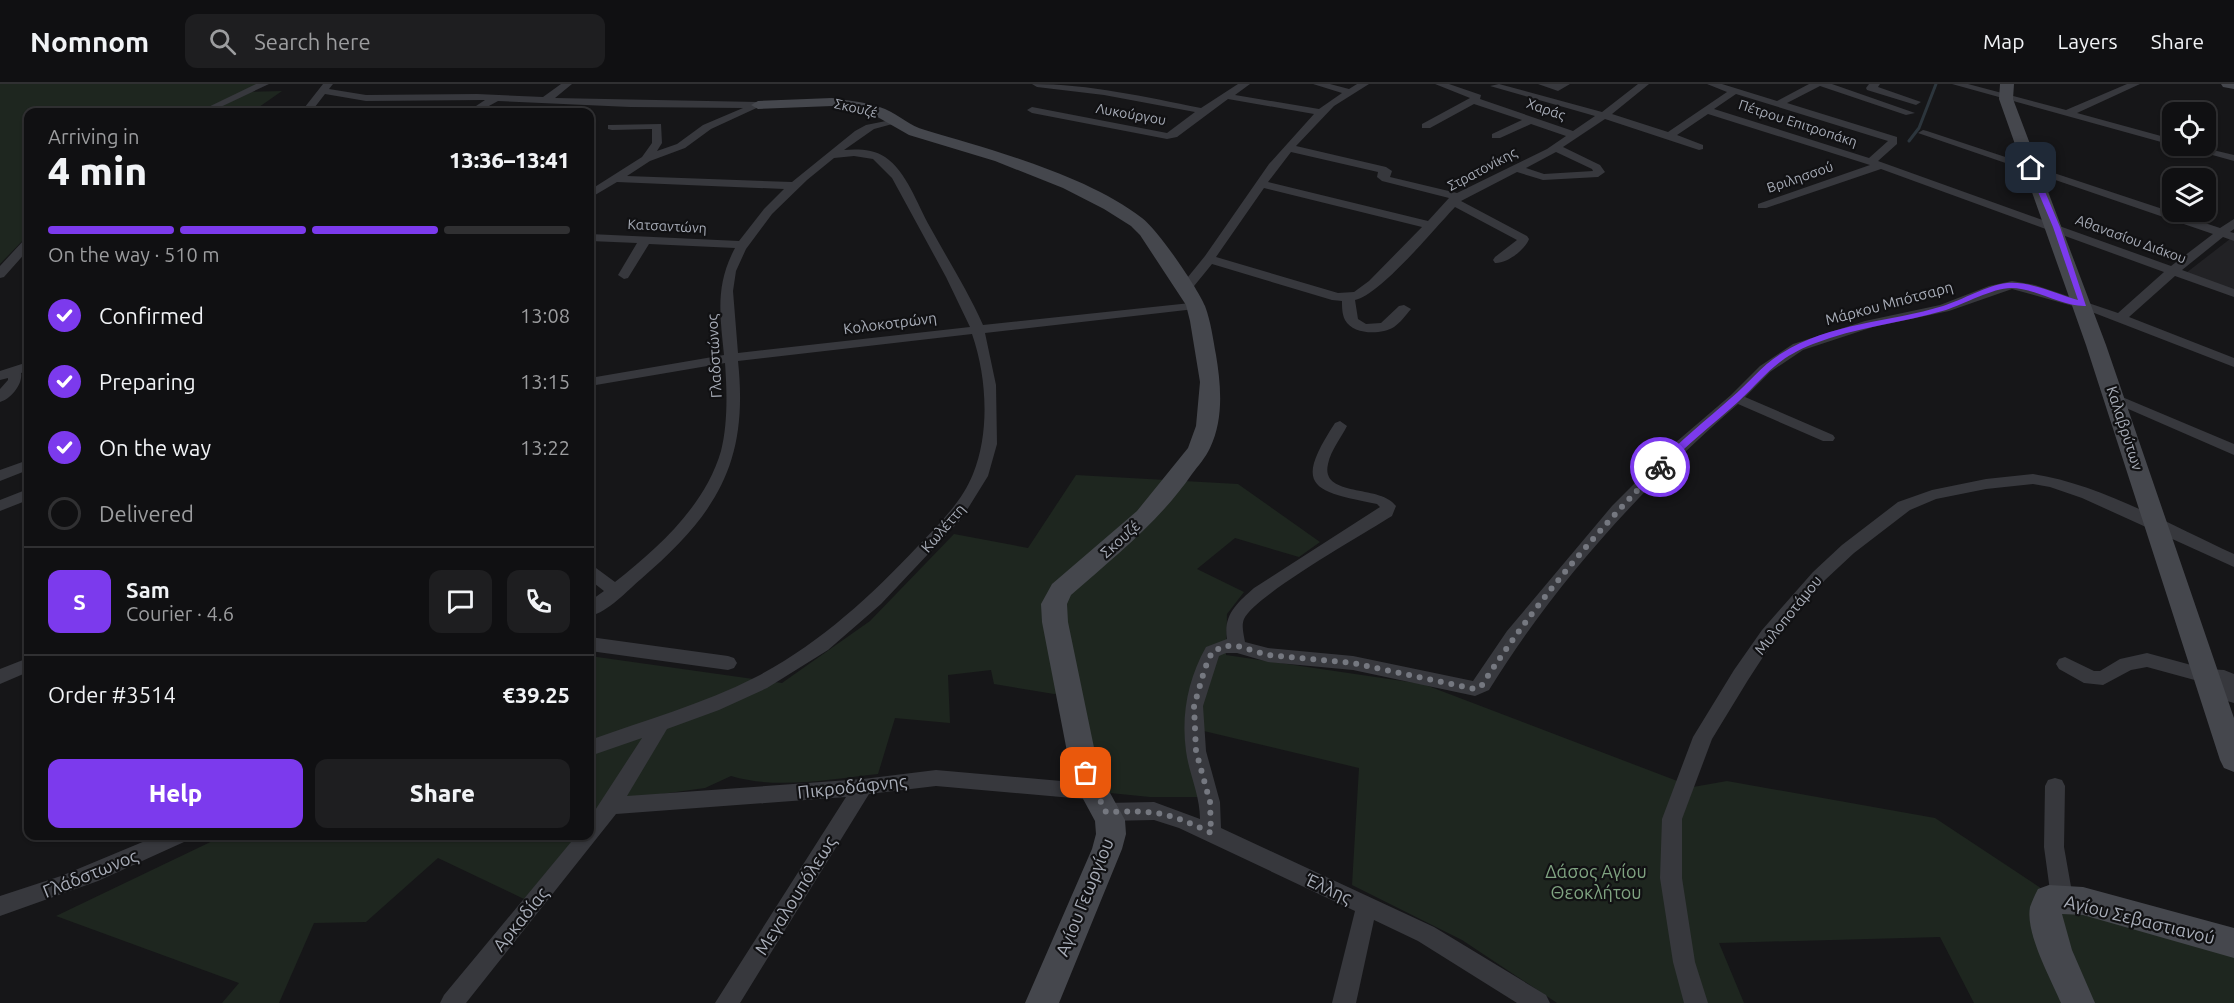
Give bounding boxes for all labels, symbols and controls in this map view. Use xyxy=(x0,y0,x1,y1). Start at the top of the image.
search box xyxy=(185,14,605,68)
icon: search xyxy=(206,25,239,58)
text: Nomnom xyxy=(30,26,149,57)
text: Search here xyxy=(254,29,371,54)
text: Map xyxy=(1983,29,2024,53)
text: Layers xyxy=(2057,29,2118,53)
text: Share xyxy=(2151,29,2204,53)
street label: Σκουζέ xyxy=(833,95,879,121)
street label: Χαράς xyxy=(1525,95,1568,123)
street label: Πέτρου Επιτροπάκη xyxy=(1737,96,1859,150)
street label: Λυκούργου xyxy=(1095,100,1167,128)
map controls xyxy=(2162,102,2216,222)
button: locate xyxy=(2162,102,2216,156)
text: Arriving in xyxy=(48,125,139,148)
pin xyxy=(2005,142,2056,193)
street label: Στρατονίκης xyxy=(1445,144,1520,194)
text: 13:36–13:41 xyxy=(449,147,570,172)
text: 4 min xyxy=(48,149,147,192)
icon: home xyxy=(2014,151,2047,184)
street label: Βριλησσού xyxy=(1765,158,1835,196)
button: layers xyxy=(2162,168,2216,222)
street label: Αθανασίου Διάκου xyxy=(2074,212,2188,266)
street label: Κατσαντώνη xyxy=(627,216,707,236)
text: On the way · 510 m xyxy=(48,243,220,266)
street label: Μάρκου Μπότσαρη xyxy=(1823,278,1955,328)
icon: check xyxy=(48,299,81,332)
text: Confirmed xyxy=(99,303,204,328)
text: 13:08 xyxy=(520,304,570,327)
street label: Κολοκοτρώνη xyxy=(842,309,938,337)
street label: Γλαδστώνος xyxy=(703,313,725,398)
icon: check xyxy=(48,365,81,398)
text: Preparing xyxy=(99,369,196,394)
text: 13:15 xyxy=(520,370,570,393)
street label: Καλαβρύτων xyxy=(2103,384,2147,472)
icon: check xyxy=(48,431,81,464)
text: On the way xyxy=(99,435,211,460)
text: 13:22 xyxy=(520,436,570,459)
courier xyxy=(1630,437,1690,497)
icon: bike xyxy=(1644,451,1677,484)
street label: Κωλέττη xyxy=(917,500,969,556)
text: Delivered xyxy=(99,501,194,526)
street label: Σκουζέ xyxy=(1097,517,1143,561)
button: chat xyxy=(429,570,492,633)
button: phone xyxy=(507,570,570,633)
street label: Μυλοποτάμου xyxy=(1751,572,1825,658)
text: Sam xyxy=(126,577,170,602)
text: S xyxy=(73,589,86,614)
text: Courier · 4.6 xyxy=(126,602,234,625)
text: Order #3514 xyxy=(48,682,176,707)
text: €39.25 xyxy=(503,682,570,707)
pin xyxy=(1060,747,1111,798)
icon: bag xyxy=(1069,756,1102,789)
button: Help xyxy=(48,759,303,828)
button: Share xyxy=(315,759,570,828)
street label: Πικροδάφνης xyxy=(796,770,908,803)
street label: Μεγαλουπόλεως xyxy=(750,832,840,959)
street label: Αγίου Γεωργίου xyxy=(1051,835,1117,959)
street label: Γλάδστωνος xyxy=(40,845,141,902)
park label: Δάσος Αγίου Θεοκλήτου xyxy=(1545,861,1647,902)
street label: Έλλης xyxy=(1302,868,1355,908)
street label: Αρκαδίας xyxy=(488,883,553,956)
street label: Αγίου Σεβαστιανού xyxy=(2063,891,2217,947)

